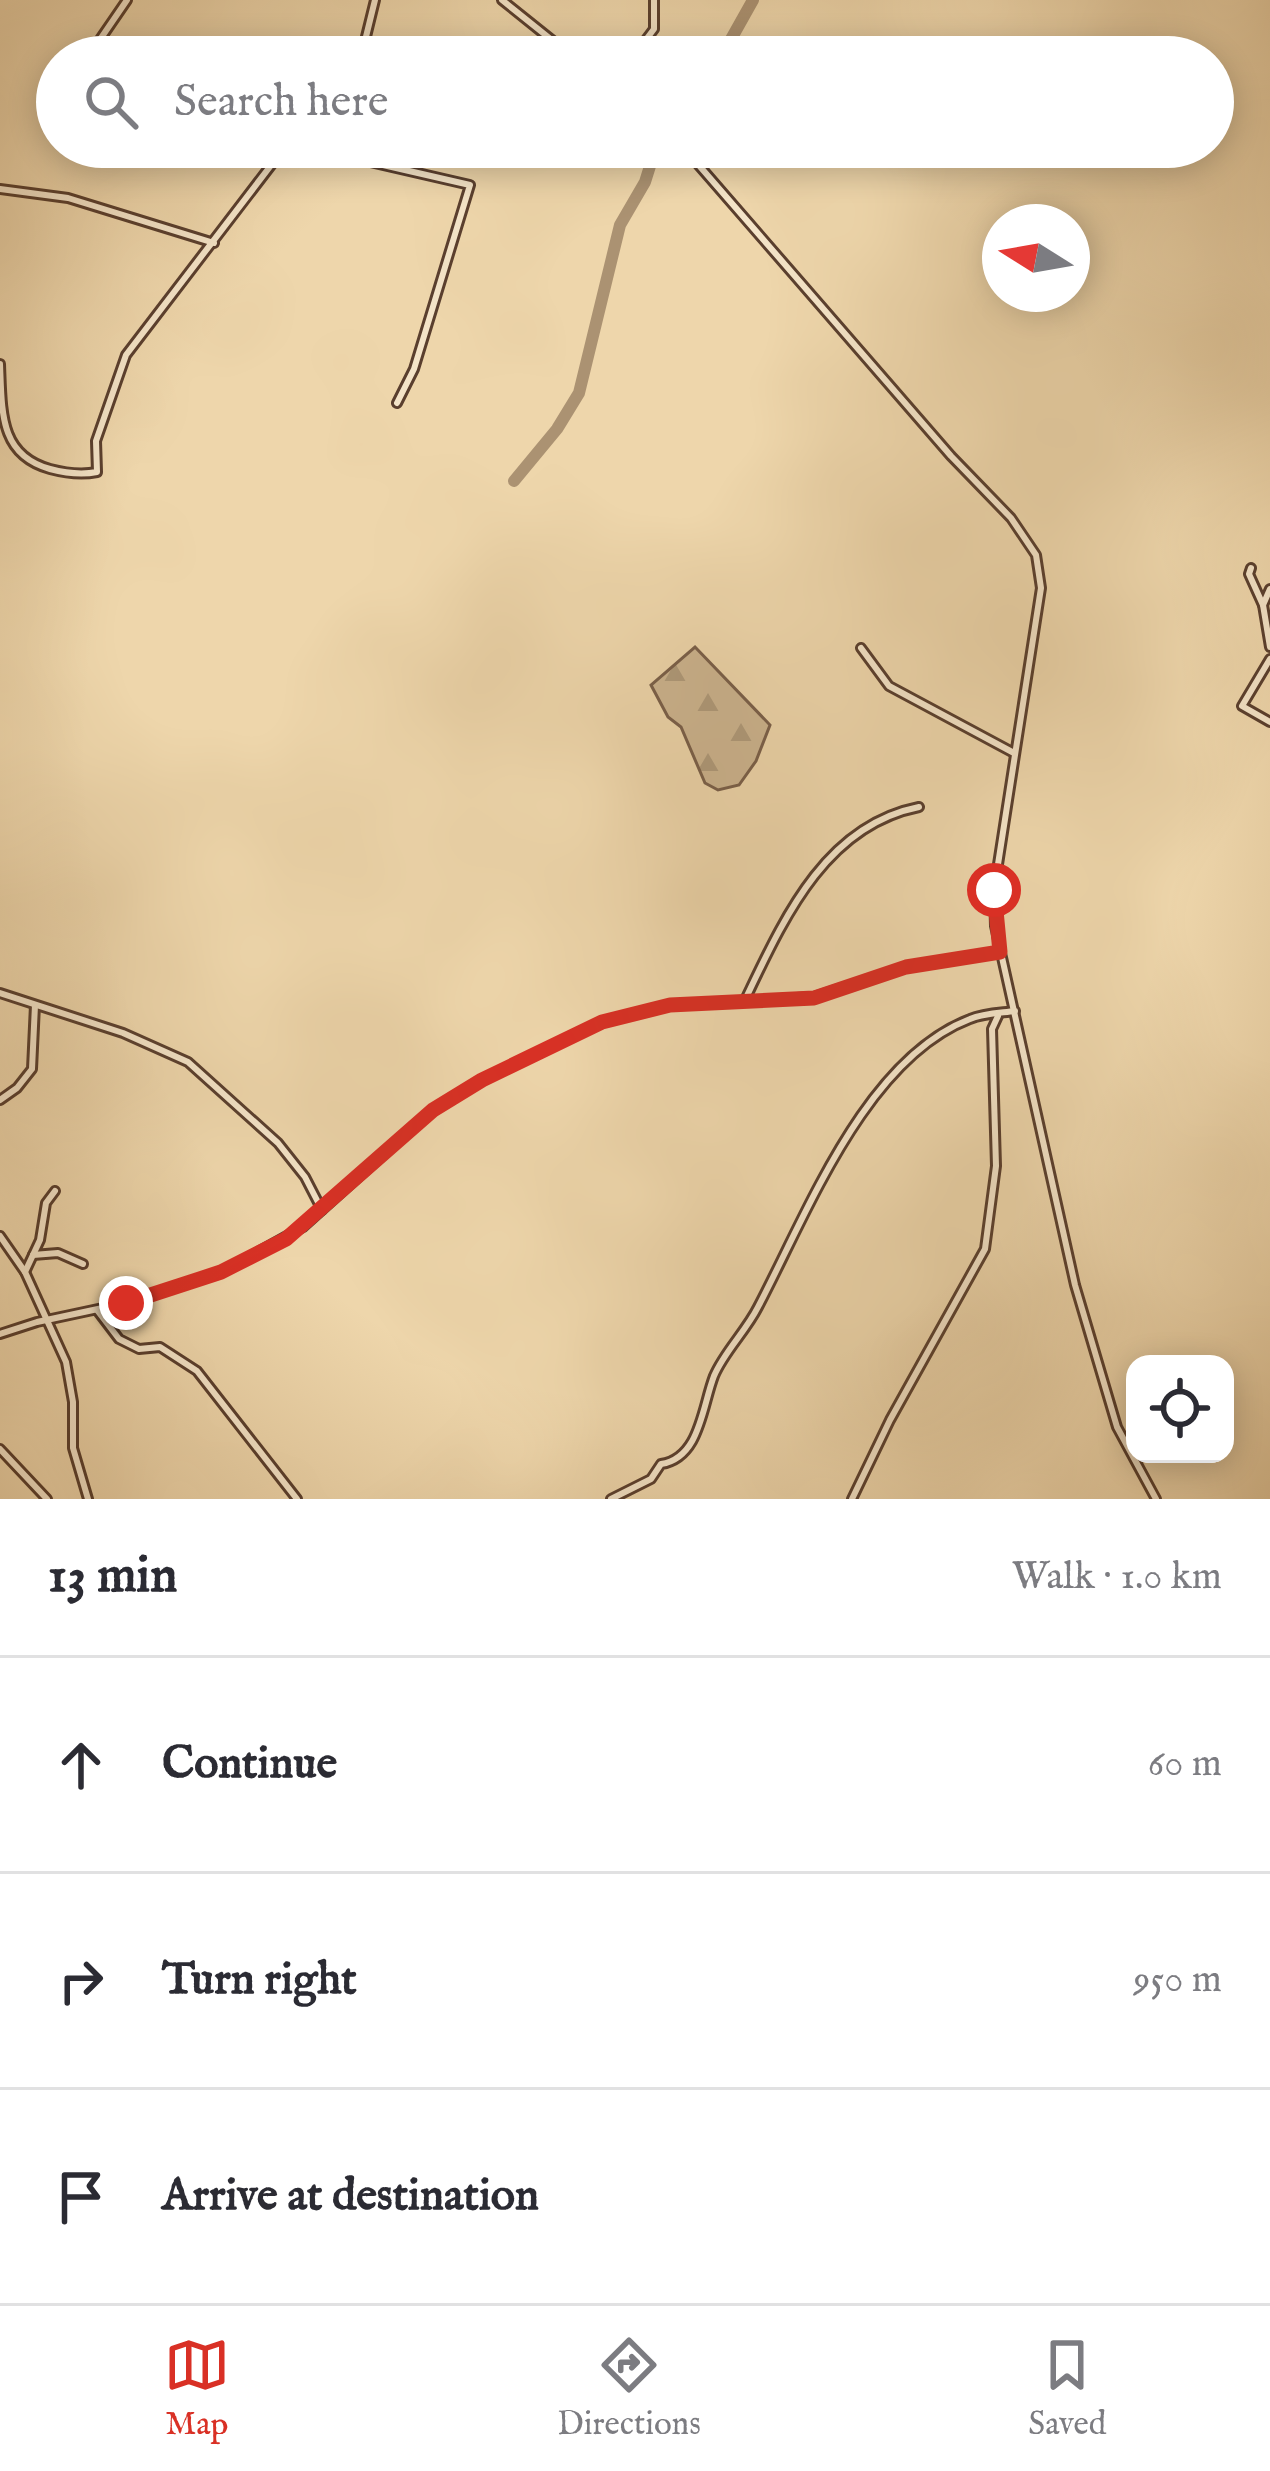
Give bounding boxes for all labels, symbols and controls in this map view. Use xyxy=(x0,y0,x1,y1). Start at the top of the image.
search box xyxy=(36,36,1234,168)
icon: search xyxy=(78,69,144,135)
text: Search here xyxy=(174,74,388,131)
north arrow xyxy=(982,204,1090,312)
route start xyxy=(967,863,1021,917)
route end xyxy=(99,1276,153,1330)
map controls xyxy=(1126,1355,1234,1463)
button: locate xyxy=(1126,1355,1234,1463)
text: 13 min xyxy=(48,1545,177,1610)
text: Walk · 1.0 km xyxy=(1012,1553,1222,1602)
icon: ahead xyxy=(48,1732,114,1798)
text: Continue xyxy=(162,1736,337,1793)
text: 60 m xyxy=(1148,1740,1222,1789)
icon: right xyxy=(48,1948,114,2014)
text: Turn right xyxy=(162,1952,357,2009)
text: 950 m xyxy=(1133,1956,1222,2005)
icon: arrive xyxy=(48,2164,114,2230)
text: Arrive at destination xyxy=(162,2168,539,2225)
tab: Map xyxy=(164,2332,230,2446)
tab: Directions xyxy=(557,2332,701,2446)
tab: Saved xyxy=(1028,2332,1106,2446)

